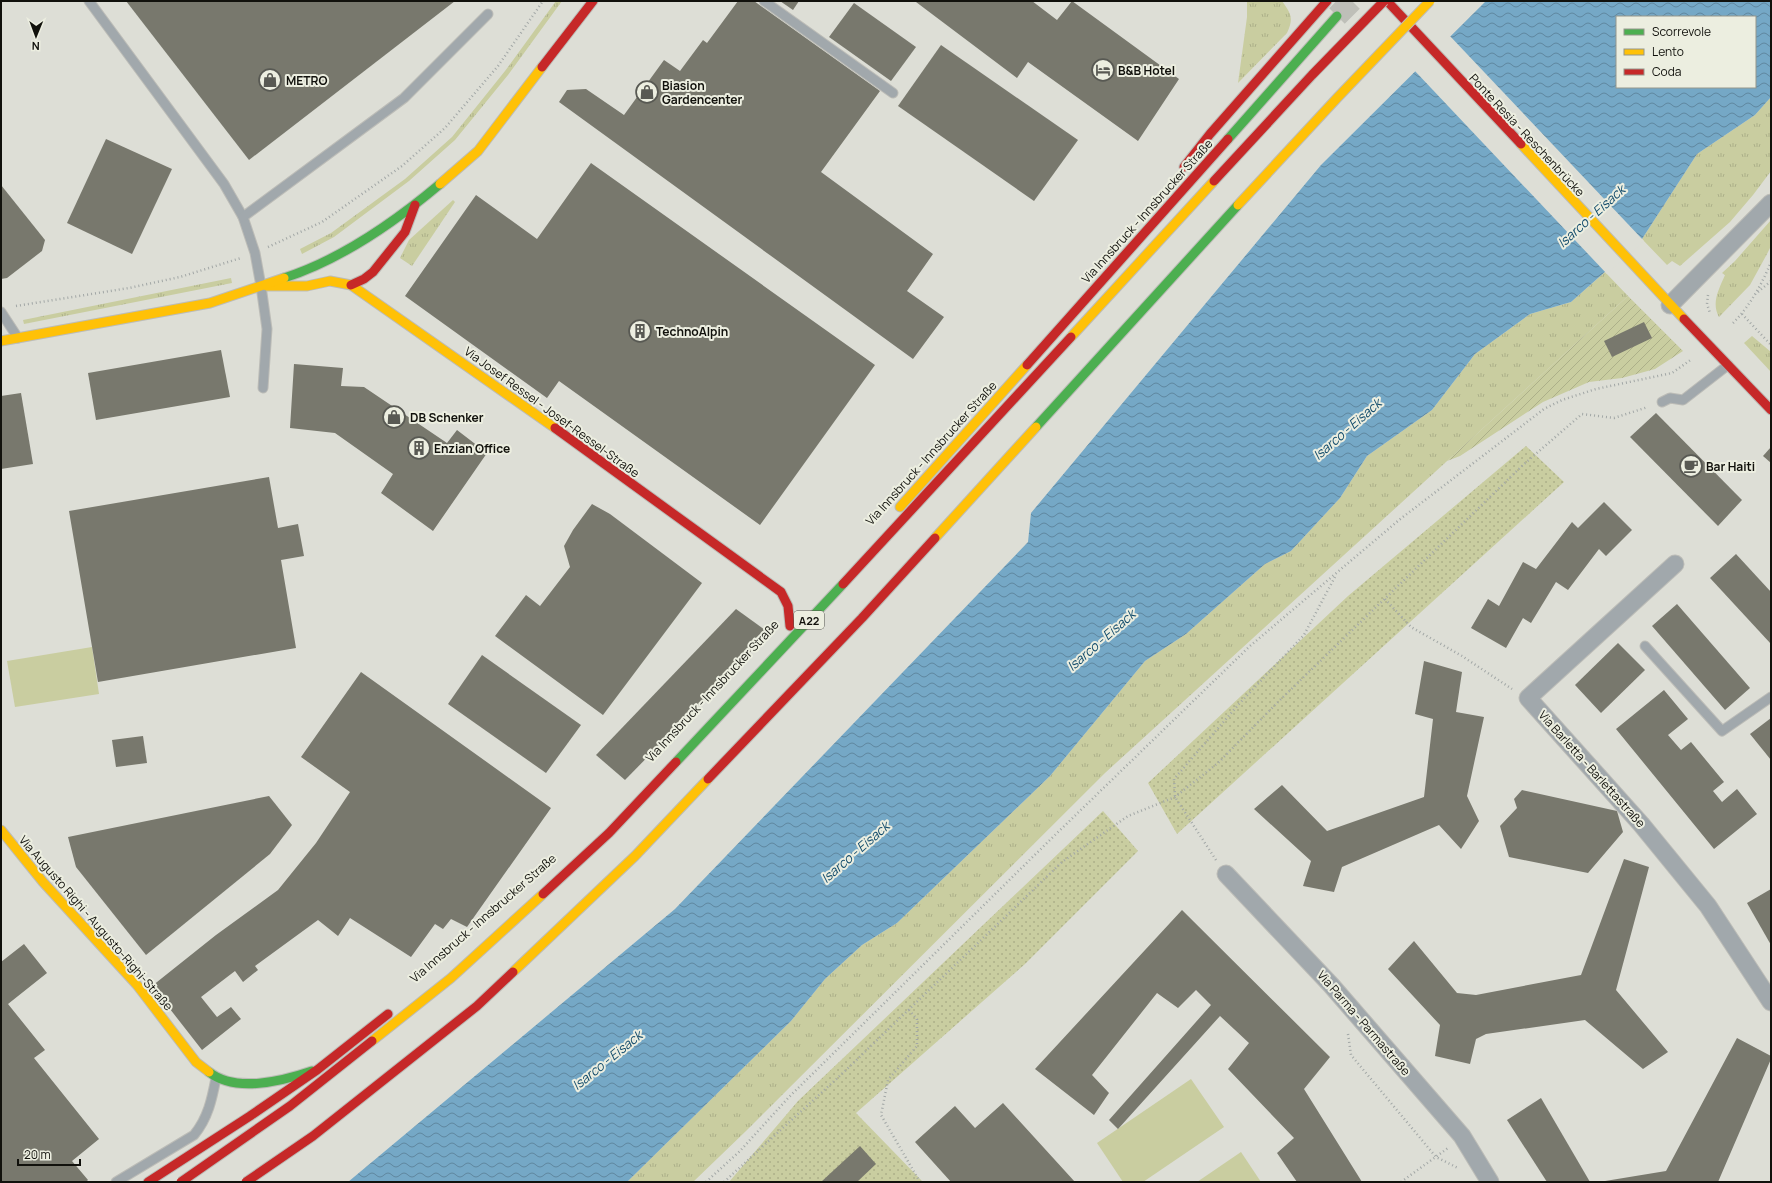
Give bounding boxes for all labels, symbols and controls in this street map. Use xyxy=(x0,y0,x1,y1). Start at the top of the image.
north arrow xyxy=(16,16,56,56)
legend xyxy=(1616,16,1756,88)
text: Scorrevole xyxy=(1652,23,1711,40)
text: N xyxy=(32,39,40,54)
text: Lento xyxy=(1652,43,1684,60)
hotel icon: B&B Hotel xyxy=(1090,57,1116,83)
place label: B&B Hotel xyxy=(1118,62,1175,79)
text: Coda xyxy=(1652,63,1681,80)
shop icon: METRO xyxy=(257,67,283,93)
street label: Ponte Resia - Reschenbrücke xyxy=(1465,70,1589,200)
place label: METRO xyxy=(286,72,327,89)
place label: Biasion Gardencenter xyxy=(662,77,743,108)
shop icon: Biasion Gardencenter xyxy=(634,79,660,105)
street label: Via Innsbruck - Innsbrucker Straße xyxy=(1078,135,1216,287)
water label: Isarco - Eisack xyxy=(1553,179,1631,251)
building icon: TechnoAlpin xyxy=(627,318,653,344)
place label: TechnoAlpin xyxy=(656,323,728,340)
street label: Via Josef Ressel - Josef-Ressel-Straße xyxy=(461,343,643,481)
street label: Via Innsbruck - Innsbrucker Straße xyxy=(862,377,1000,529)
water label: Isarco - Eisack xyxy=(1309,393,1387,464)
shop icon: DB Schenker xyxy=(381,404,407,430)
place label: DB Schenker xyxy=(410,409,484,426)
building icon: Enzian Office xyxy=(406,435,432,461)
place label: Enzian Office xyxy=(434,440,510,457)
cafe icon: Bar Haiti xyxy=(1678,453,1704,479)
place label: Bar Haiti xyxy=(1706,458,1755,475)
water label: Isarco - Eisack xyxy=(1063,604,1141,675)
road number: A22 xyxy=(794,611,824,629)
street label: Via Innsbruck - Innsbrucker Straße xyxy=(641,616,783,766)
street label: Via Barletta - Barlettastraße xyxy=(1535,707,1649,831)
water label: Isarco - Eisack xyxy=(817,816,895,887)
street label: Via Augusto Righi - Augusto-Righi-Straße xyxy=(15,832,177,1014)
street label: Via Innsbruck - Innsbrucker Straße xyxy=(406,850,560,986)
street label: Via Parma - Parmastraße xyxy=(1314,967,1414,1079)
water label: Isarco - Eisack xyxy=(568,1025,648,1094)
scale bar xyxy=(18,1141,80,1167)
text: 20 m xyxy=(24,1146,51,1163)

